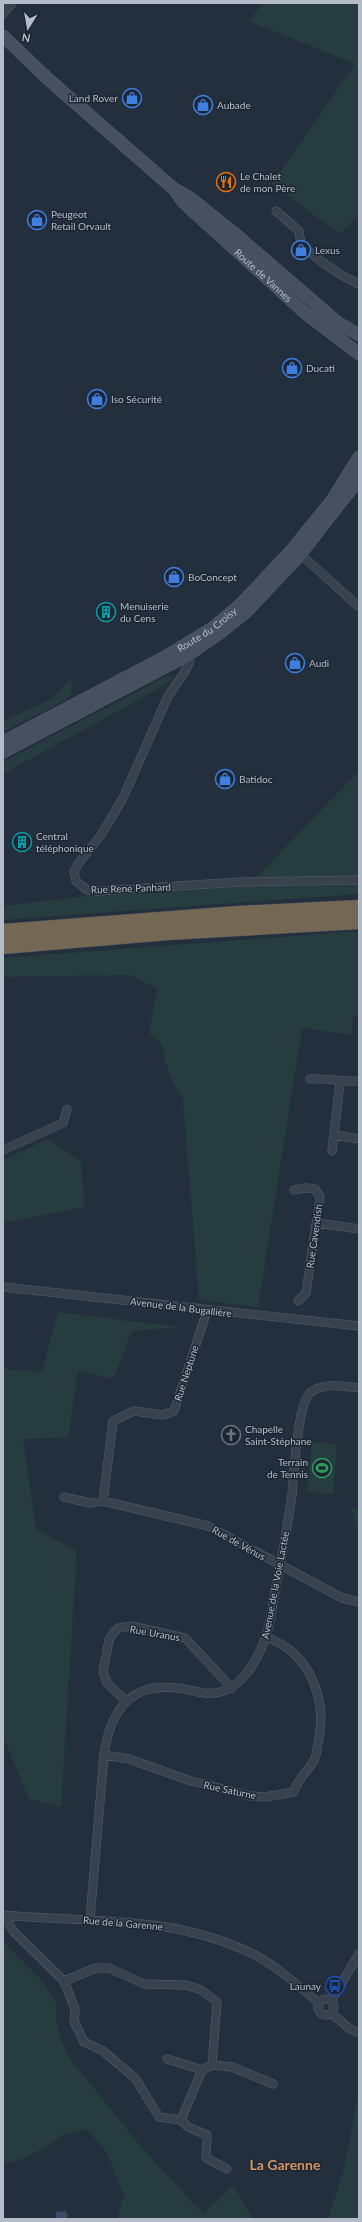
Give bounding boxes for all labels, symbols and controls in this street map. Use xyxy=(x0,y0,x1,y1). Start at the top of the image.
north arrow xyxy=(8,8,48,48)
text: N xyxy=(21,31,31,45)
shop icon: Land Rover xyxy=(121,87,143,109)
place label: Land Rover xyxy=(69,92,118,104)
shop icon: Aubade xyxy=(192,94,214,116)
place label: Aubade xyxy=(217,99,251,111)
place label: Le Chalet de mon Père xyxy=(240,170,295,194)
restaurant icon: Le Chalet de mon Père xyxy=(215,171,237,193)
place label: Peugeot Retail Orvault xyxy=(51,208,112,232)
shop icon: Peugeot Retail Orvault xyxy=(26,209,48,231)
shop icon: Lexus xyxy=(290,239,312,261)
place label: Lexus xyxy=(315,244,340,256)
street label: Route de Vannes xyxy=(232,246,295,304)
shop icon: Ducati xyxy=(281,357,303,379)
place label: Ducati xyxy=(306,362,335,374)
shop icon: Iso Sécurité xyxy=(86,388,108,410)
place label: Iso Sécurité xyxy=(111,393,162,405)
shop icon: BoConcept xyxy=(163,566,185,588)
place label: BoConcept xyxy=(188,571,237,583)
place label: Menuiserie du Cens xyxy=(120,600,169,624)
building icon: Menuiserie du Cens xyxy=(95,601,117,623)
street label: Route du Croisy xyxy=(175,604,240,654)
shop icon: Audi xyxy=(284,652,306,674)
place label: Audi xyxy=(309,657,329,669)
shop icon: Batidoc xyxy=(214,768,236,790)
place label: Batidoc xyxy=(239,773,273,785)
place label: Central téléphonique xyxy=(36,830,94,854)
building icon: Central téléphonique xyxy=(11,831,33,853)
street label: Rue René Panhard xyxy=(91,881,171,895)
street label: Rue Cavendish xyxy=(304,1203,324,1269)
street label: Avenue de la Bugallière xyxy=(130,1295,232,1319)
street label: Rue Neptune xyxy=(171,1344,201,1402)
place label: Chapelle Saint-Stéphane xyxy=(245,1423,312,1447)
church icon: Chapelle Saint-Stéphane xyxy=(220,1424,242,1446)
place label: Terrain de Tennis xyxy=(267,1456,308,1480)
sports icon: Terrain de Tennis xyxy=(311,1457,333,1479)
street label: Rue de Vénus xyxy=(210,1523,268,1563)
street label: Avenue de la Voie Lactée xyxy=(259,1530,291,1640)
street label: Rue Uranus xyxy=(129,1623,181,1643)
street label: Rue Saturne xyxy=(203,1779,257,1801)
street label: Rue de la Garenne xyxy=(83,1914,163,1932)
bus stop icon: Launay xyxy=(324,1975,346,1997)
place label: Launay xyxy=(290,1980,322,1992)
district label: La Garenne xyxy=(250,2156,321,2173)

